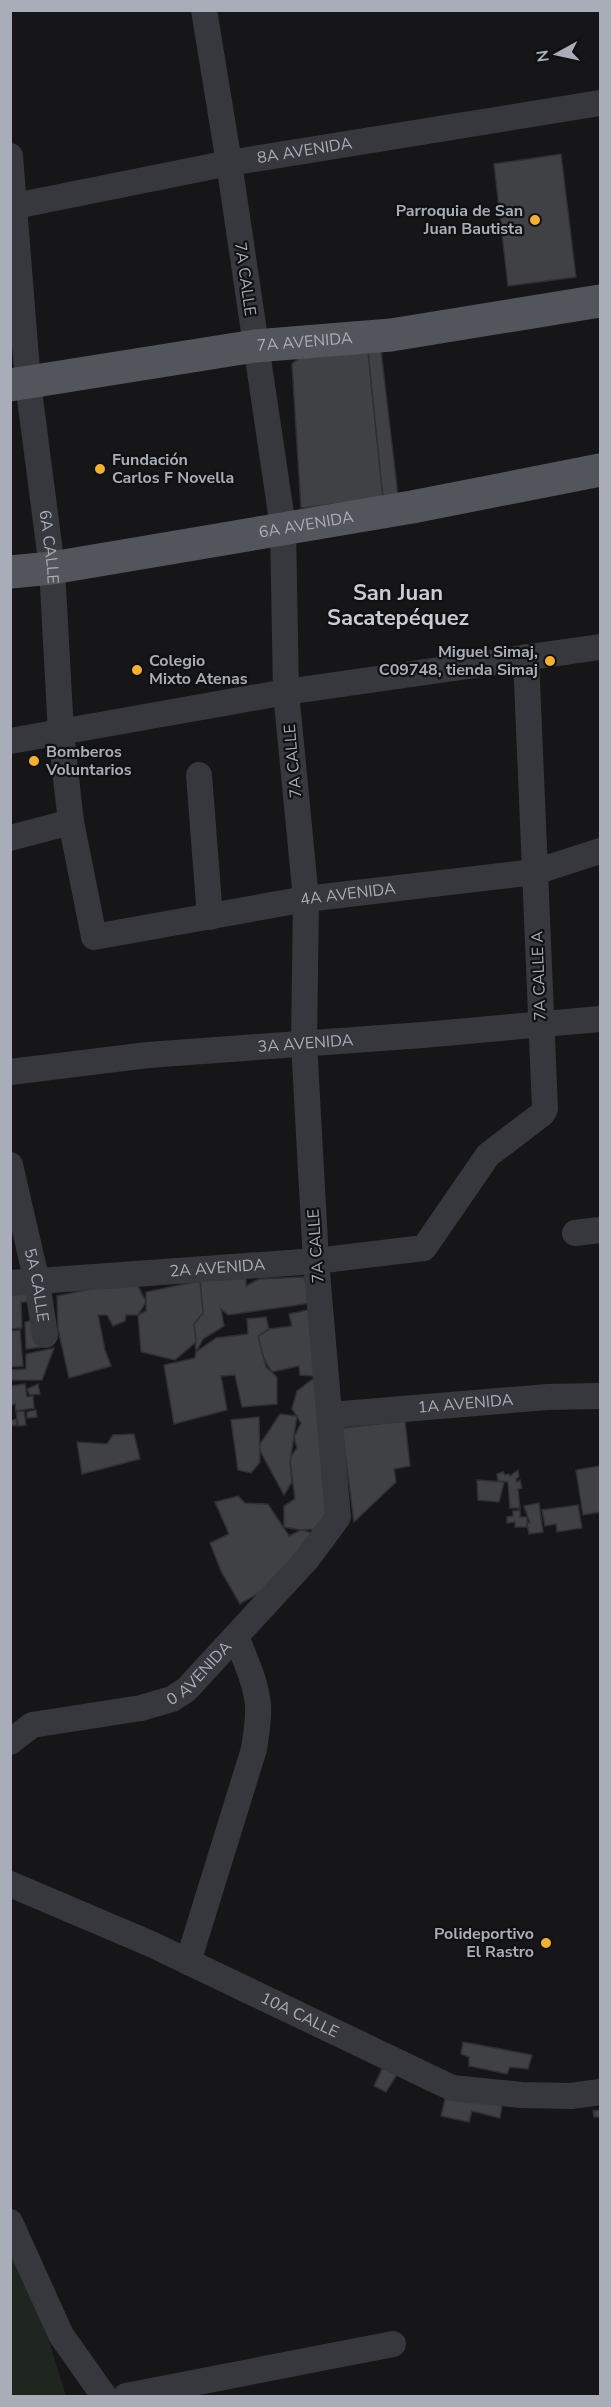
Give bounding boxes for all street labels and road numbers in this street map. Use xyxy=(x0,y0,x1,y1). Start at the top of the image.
street label: 8A AVENIDA xyxy=(256,132,354,169)
street label: 7A CALLE xyxy=(229,241,261,317)
street label: 7A AVENIDA xyxy=(256,327,354,357)
street label: 6A AVENIDA xyxy=(257,506,356,544)
street label: 6A CALLE xyxy=(34,509,64,584)
street label: 7A CALLE xyxy=(279,723,307,799)
street label: 4A AVENIDA xyxy=(298,877,397,911)
street label: 7A CALLE A xyxy=(526,930,552,1021)
street label: 3A AVENIDA xyxy=(257,1029,354,1058)
street label: 7A CALLE xyxy=(302,1208,330,1284)
street label: 5A CALLE xyxy=(19,1246,54,1323)
street label: 2A AVENIDA xyxy=(169,1254,266,1282)
street label: 1A AVENIDA xyxy=(417,1389,515,1419)
street label: 0 AVENIDA xyxy=(162,1636,237,1711)
street label: 10A CALLE xyxy=(257,1987,342,2043)

